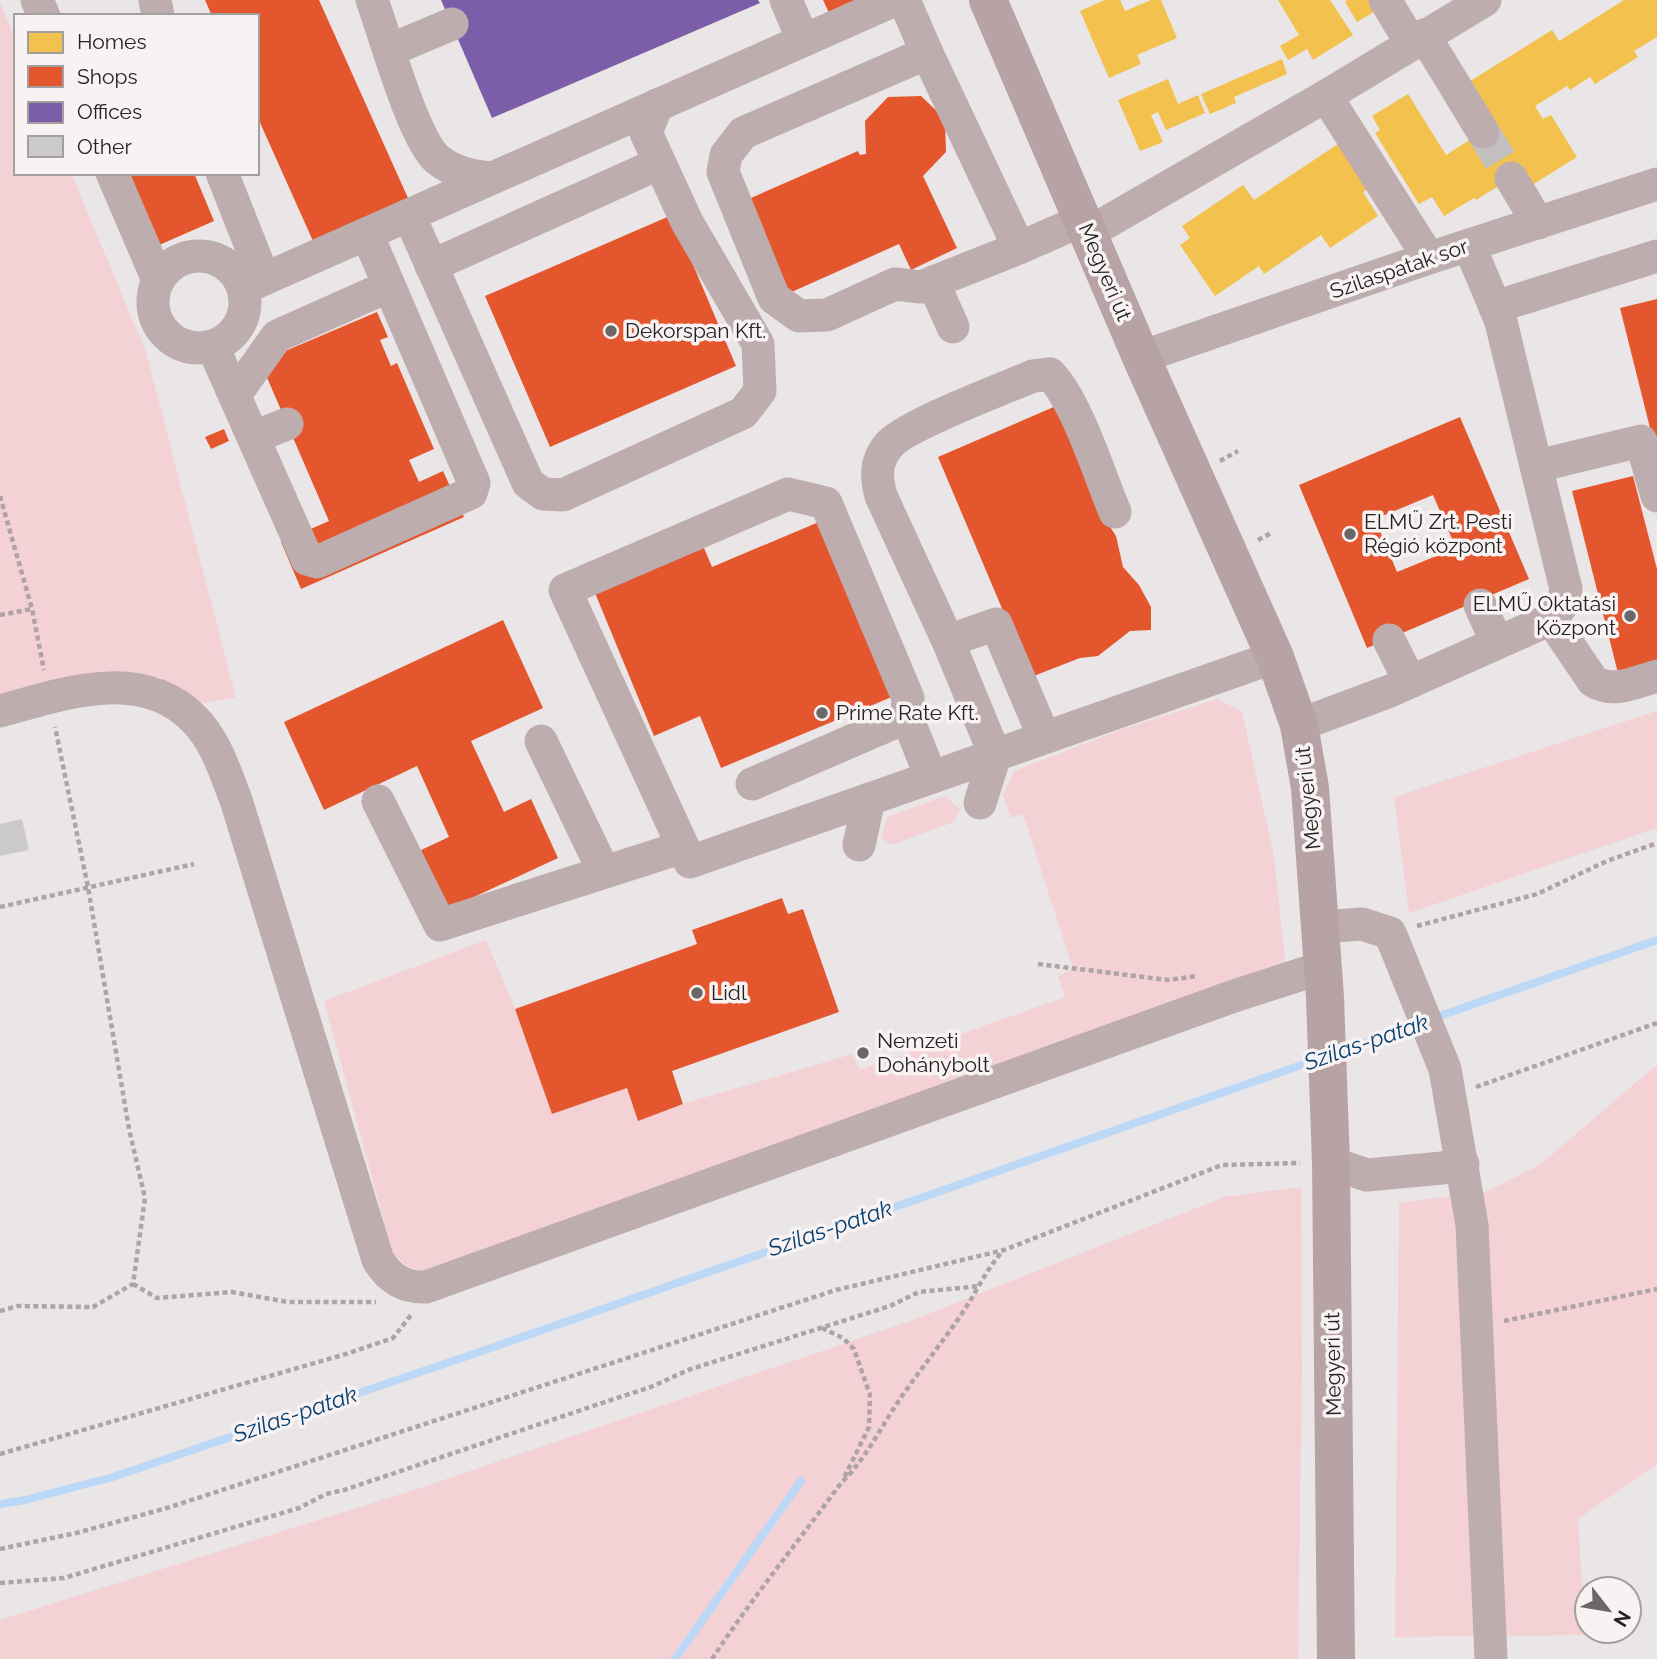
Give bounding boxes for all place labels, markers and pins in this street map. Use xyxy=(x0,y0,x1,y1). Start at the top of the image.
place label: Dekorspan Kft. xyxy=(625,318,766,343)
marker: Dekorspan Kft. xyxy=(603,323,619,339)
place label: ELMŰ Zrt. Pesti Régió központ xyxy=(1364,509,1512,558)
marker: ELMŰ Zrt. Pesti Régió központ xyxy=(1342,526,1358,542)
place label: ELMŰ Oktatási Központ xyxy=(1473,591,1616,640)
marker: ELMŰ Oktatási Központ xyxy=(1622,608,1638,624)
place label: Prime Rate Kft. xyxy=(836,700,979,725)
marker: Prime Rate Kft. xyxy=(814,705,830,721)
place label: Lidl xyxy=(711,980,747,1005)
marker: Lidl xyxy=(689,985,705,1001)
place label: Nemzeti Dohánybolt xyxy=(877,1028,990,1077)
marker: Nemzeti Dohánybolt xyxy=(855,1045,871,1061)

